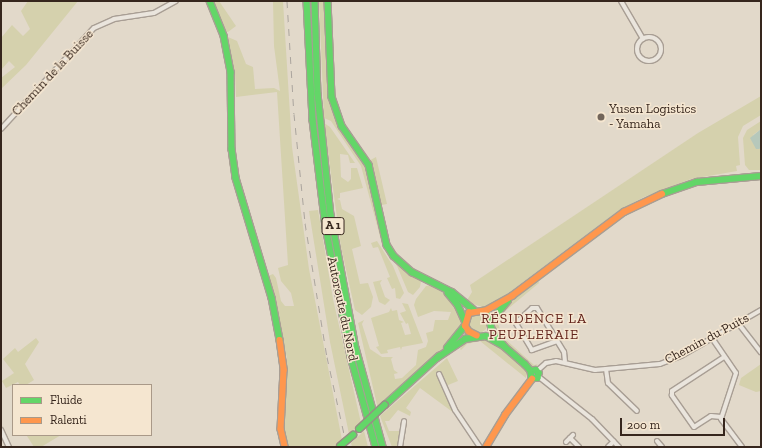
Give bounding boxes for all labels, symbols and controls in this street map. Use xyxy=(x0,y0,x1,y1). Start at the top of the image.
street label: Chemin de la Buisse xyxy=(9,27,97,119)
place label: Yusen Logistics - Yamaha xyxy=(609,102,696,133)
marker: Yusen Logistics - Yamaha xyxy=(596,112,606,122)
road number: A 1 xyxy=(321,216,345,236)
street label: Autoroute du Nord xyxy=(323,255,361,363)
street label: Chemin du Puits xyxy=(662,310,752,368)
district label: RÉSIDENCE LA PEUPLERAIE xyxy=(481,311,587,344)
legend xyxy=(12,384,152,436)
text: Fluide xyxy=(50,393,82,407)
scale bar xyxy=(622,410,727,436)
text: Ralenti xyxy=(50,413,87,427)
text: 200 m xyxy=(627,418,660,432)

